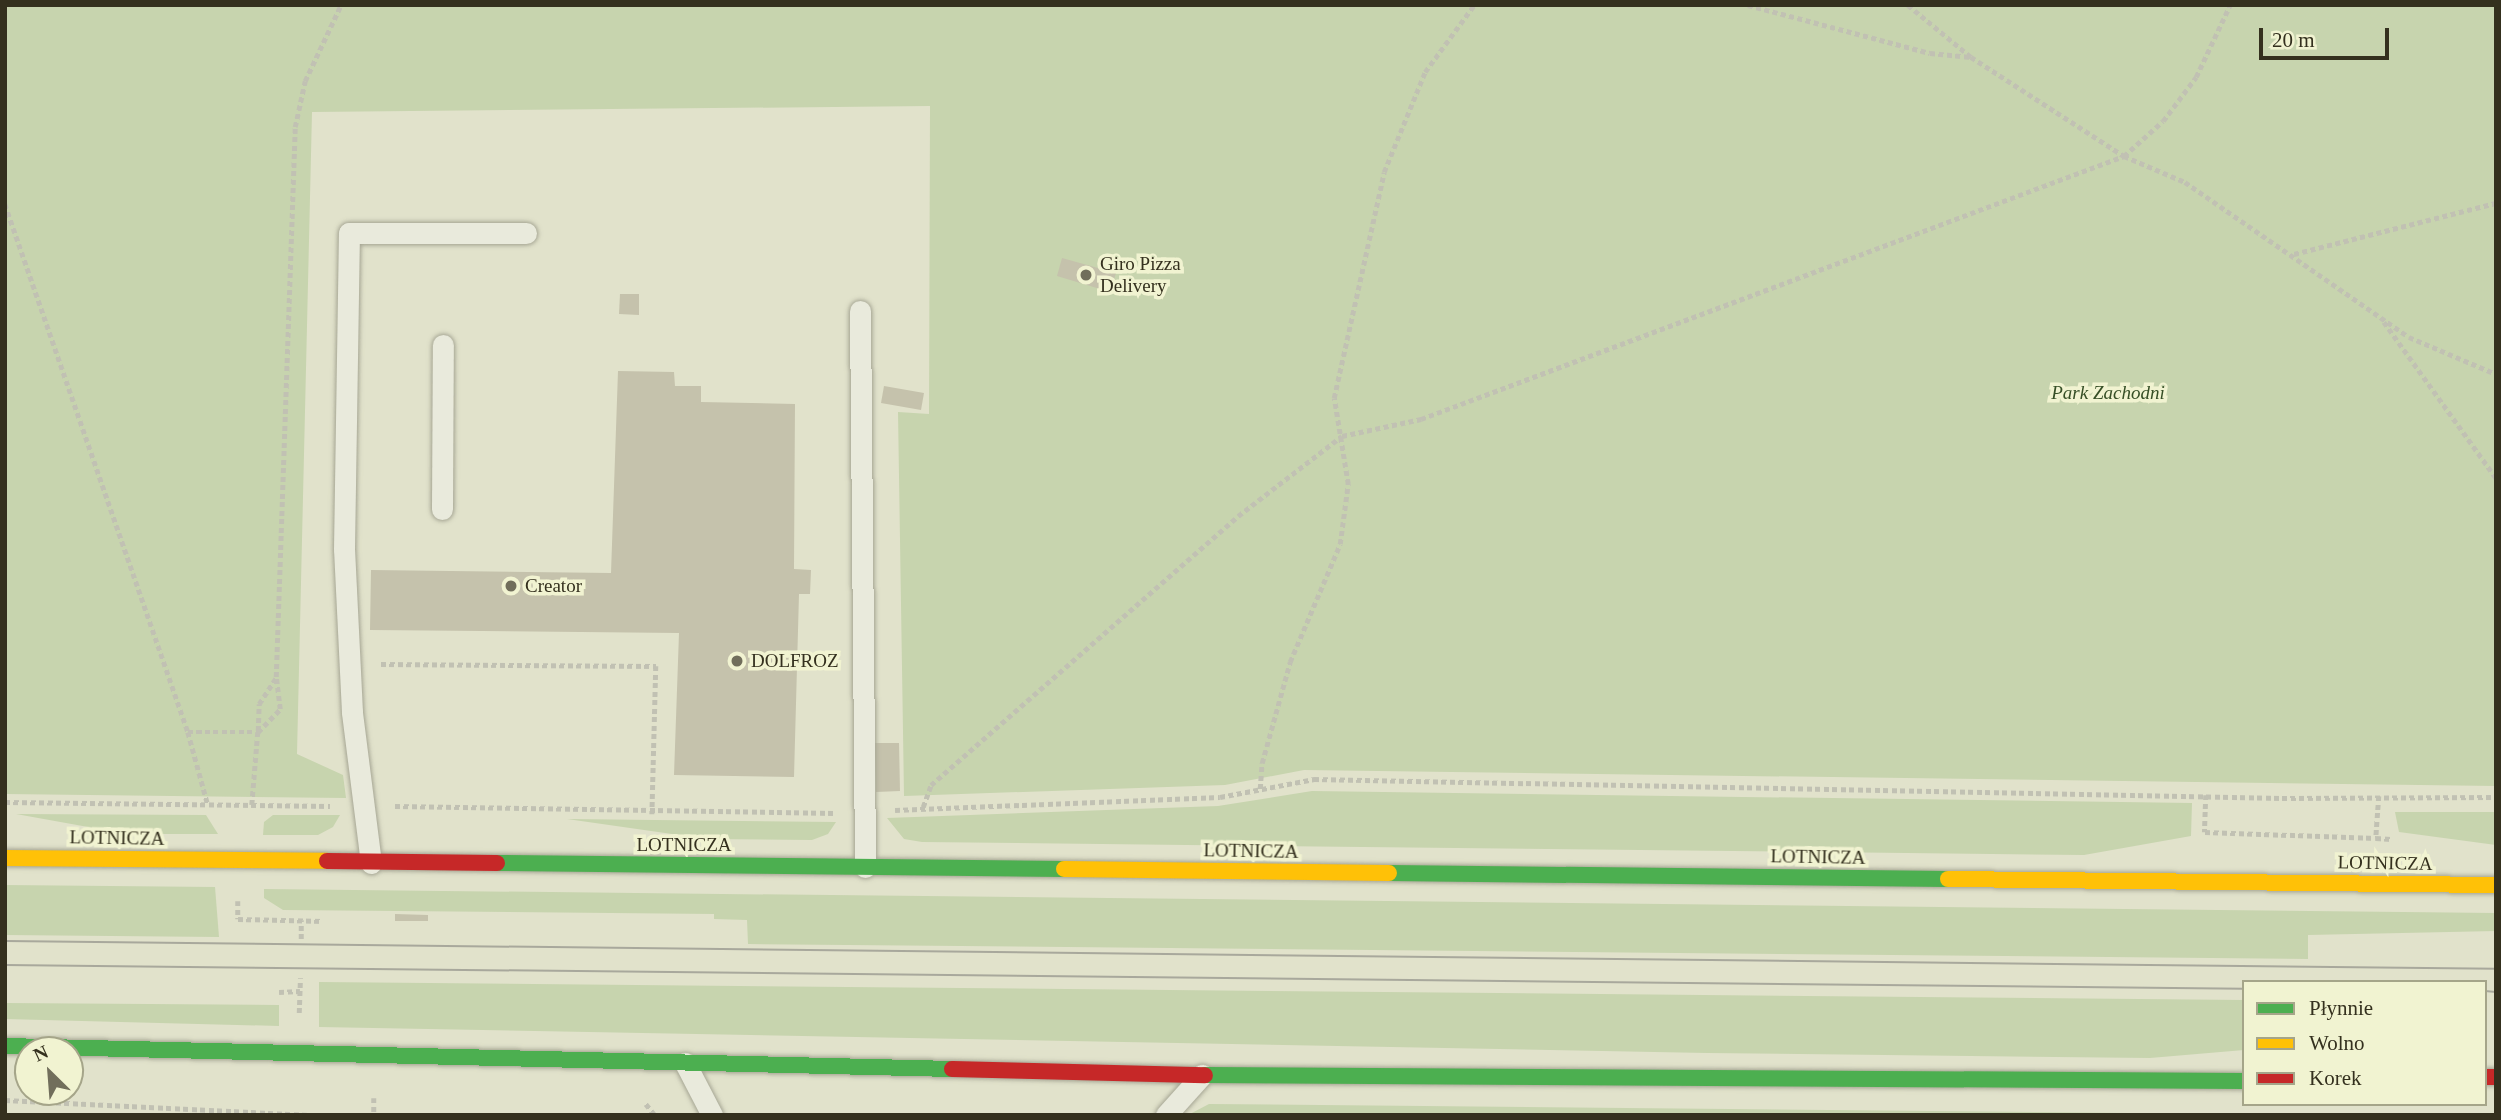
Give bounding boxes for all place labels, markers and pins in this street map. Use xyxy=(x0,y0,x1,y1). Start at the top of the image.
place label: Giro Pizza Delivery xyxy=(1100,253,1181,297)
marker: Giro Pizza Delivery xyxy=(1078,267,1094,283)
place label: Creator xyxy=(525,575,582,597)
marker: Creator xyxy=(503,578,519,594)
place label: DOLFROZ xyxy=(751,650,839,672)
marker: DOLFROZ xyxy=(729,653,745,669)

